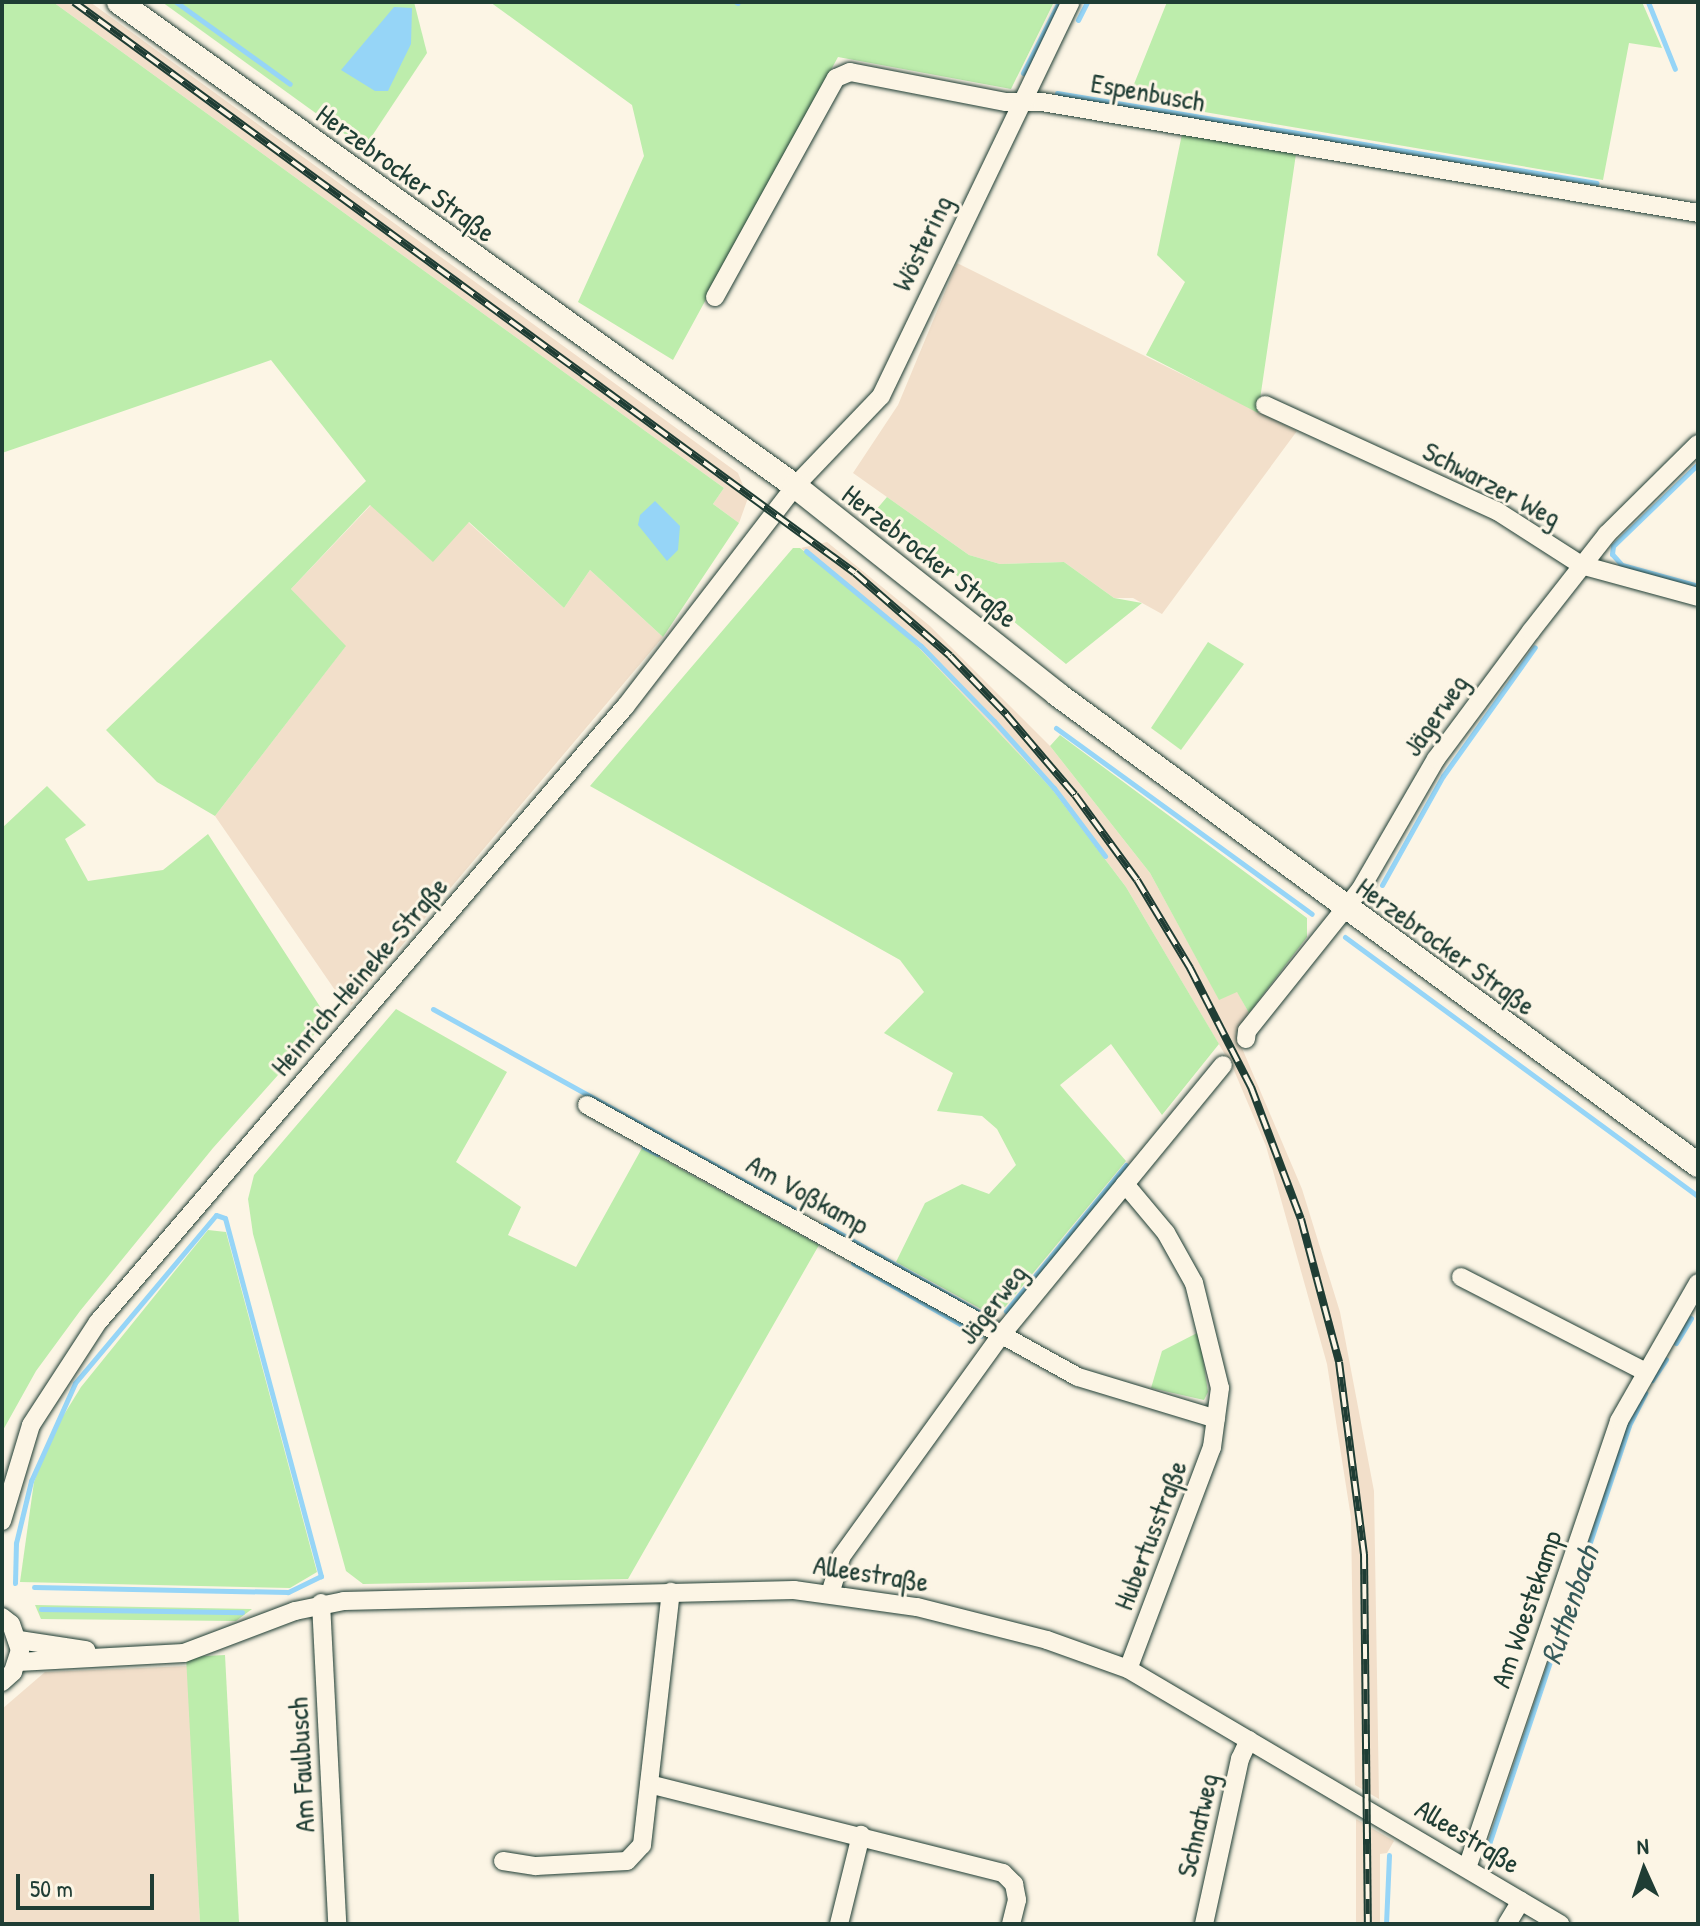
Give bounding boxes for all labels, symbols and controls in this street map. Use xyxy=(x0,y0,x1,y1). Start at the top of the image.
street label: Espenbusch xyxy=(1088,65,1208,119)
street label: Herzebrocker Straße xyxy=(310,97,502,249)
street label: Wöstering xyxy=(884,190,960,296)
street label: Schwarzer Weg xyxy=(1417,434,1567,534)
street label: Herzebrocker Straße xyxy=(836,477,1024,635)
street label: Jägerweg xyxy=(1395,668,1475,762)
street label: Heinrich-Heineke-Straße xyxy=(263,870,455,1082)
street label: Herzebrocker Straße xyxy=(1350,870,1542,1022)
street label: Am Voßkamp xyxy=(741,1147,875,1241)
street label: Jägerweg xyxy=(950,1257,1034,1351)
street label: Hubertusstraße xyxy=(1106,1455,1194,1615)
street label: Am Woestekamp xyxy=(1483,1526,1569,1692)
water label: Ruthenbach xyxy=(1532,1541,1606,1669)
street label: Alleestraße xyxy=(811,1547,931,1599)
street label: Am Faulbusch xyxy=(281,1697,321,1833)
street label: Schnatweg xyxy=(1169,1770,1225,1880)
street label: Alleestraße xyxy=(1410,1792,1526,1880)
north arrow xyxy=(1604,1830,1684,1910)
text: N xyxy=(1636,1831,1649,1861)
scale bar xyxy=(20,1858,158,1908)
text: 50 m xyxy=(30,1872,73,1904)

